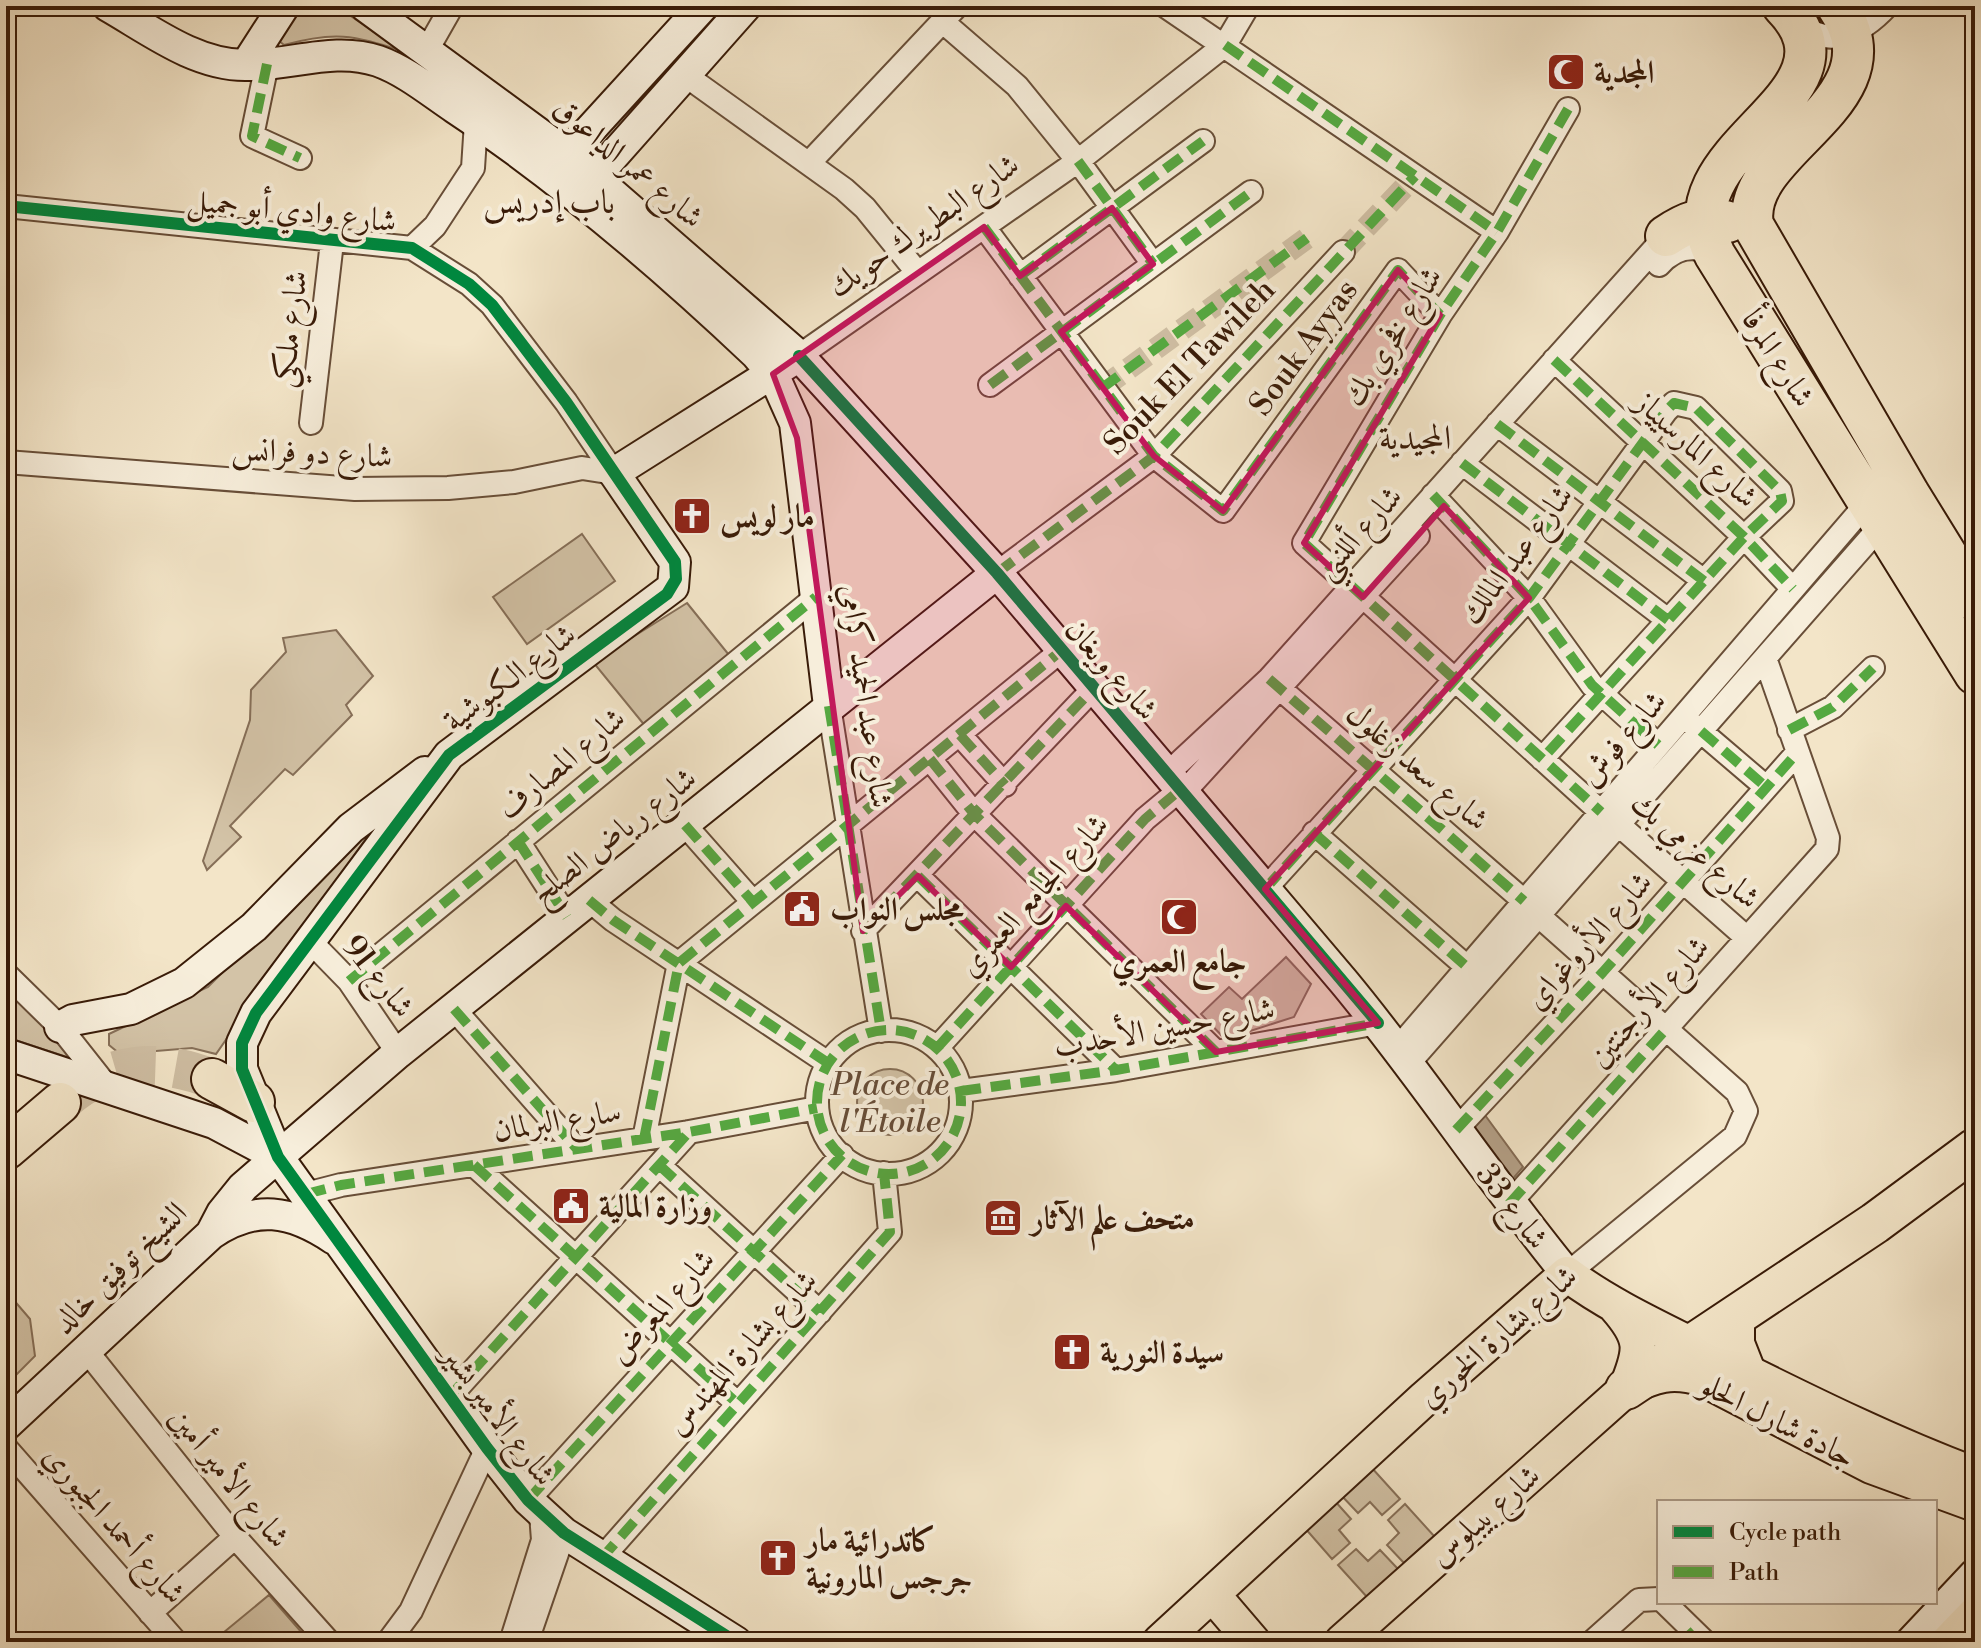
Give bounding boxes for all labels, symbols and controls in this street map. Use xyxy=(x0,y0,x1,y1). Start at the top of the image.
mosque icon: المجدية xyxy=(1545,51,1587,93)
place label: المجدية xyxy=(1594,53,1654,93)
street label: شارع عمر الداعوق xyxy=(541,88,712,242)
street label: شارع البطريرك حويك xyxy=(820,145,1031,312)
street label: شارع وادي أبو جميل xyxy=(185,177,399,248)
district label: باب إدريس xyxy=(483,182,615,224)
street label: شارع فخري بك xyxy=(1334,259,1457,417)
street label: شارع ملكي xyxy=(263,268,325,391)
street label: Souk El Tawileh xyxy=(1095,270,1284,463)
street label: Souk Ayyas xyxy=(1241,271,1367,424)
street label: شارع المرفأ xyxy=(1726,299,1826,418)
street label: شارع المارسيياز xyxy=(1620,380,1766,521)
district label: المجيدية xyxy=(1379,418,1451,460)
street label: شارع دو فرانس xyxy=(230,429,393,483)
street label: شارع أللنبي xyxy=(1304,475,1418,594)
street label: شارع عبد المالك xyxy=(1451,477,1587,636)
church icon: مار لويس xyxy=(671,495,713,537)
place label: مار لويس xyxy=(720,497,815,538)
street label: شارع عبد الحميد كرامي xyxy=(825,582,902,811)
street label: شارع ويغان xyxy=(1052,610,1166,733)
street label: شارع الكبوشية xyxy=(435,615,588,746)
street label: شارع فوش xyxy=(1570,682,1680,799)
street label: شارع سعد زغلول xyxy=(1334,694,1497,844)
street label: شارع المصارف xyxy=(489,699,638,834)
street label: شارع رياض الصلح xyxy=(522,758,709,919)
street label: شارع عزمي بك xyxy=(1618,783,1769,923)
street label: شارع الجامع العمري xyxy=(950,806,1123,991)
street label: شارع الأروغواي xyxy=(1514,861,1666,1022)
public building icon: مجلس النواب xyxy=(781,888,823,930)
place label: مجلس النواب xyxy=(830,890,964,932)
mosque icon: جامع العمري xyxy=(1158,896,1200,938)
street label: شارع الأرجنتين xyxy=(1577,926,1723,1080)
street label: شارع 91 xyxy=(329,927,423,1030)
place label: جامع العمري xyxy=(1112,942,1246,991)
street label: شارع حسين الأحدب xyxy=(1050,986,1279,1073)
park label: Place de l'Étoile xyxy=(830,1065,949,1142)
street label: سارع البرلمان xyxy=(490,1091,625,1157)
street label: شارع 33 xyxy=(1462,1156,1558,1261)
public building icon: وزارة المالية xyxy=(550,1185,592,1227)
place label: وزارة المالية xyxy=(599,1187,712,1227)
street label: الشيخ توفيق خالد xyxy=(44,1193,201,1347)
museum icon: متحف علم الآثار xyxy=(982,1197,1024,1239)
place label: متحف علم الآثار xyxy=(1028,1199,1195,1251)
street label: شارع المعرض xyxy=(599,1241,729,1377)
street label: شارع بشارة الخوري xyxy=(1410,1256,1590,1422)
street label: شارع بشارة المهندس xyxy=(657,1262,831,1448)
church icon: سيدة النورية xyxy=(1051,1331,1093,1373)
street label: شارع الأمير بشير xyxy=(426,1333,567,1498)
place label: سيدة النورية xyxy=(1100,1333,1224,1373)
street label: جادة شارل الحلو xyxy=(1690,1363,1862,1477)
street label: شارع الأمير أمين xyxy=(155,1397,301,1560)
street label: شارع أحمد الجبوري xyxy=(30,1435,197,1616)
street label: شارع بيبلوس xyxy=(1420,1456,1553,1580)
legend xyxy=(1657,1500,1937,1604)
text: Cycle path xyxy=(1729,1518,1841,1548)
place label: كاتدرائية مار جرجس المارونية xyxy=(803,1521,972,1600)
church icon: كاتدرائية مار جرجس المارونية xyxy=(757,1537,799,1579)
text: Path xyxy=(1729,1558,1779,1588)

